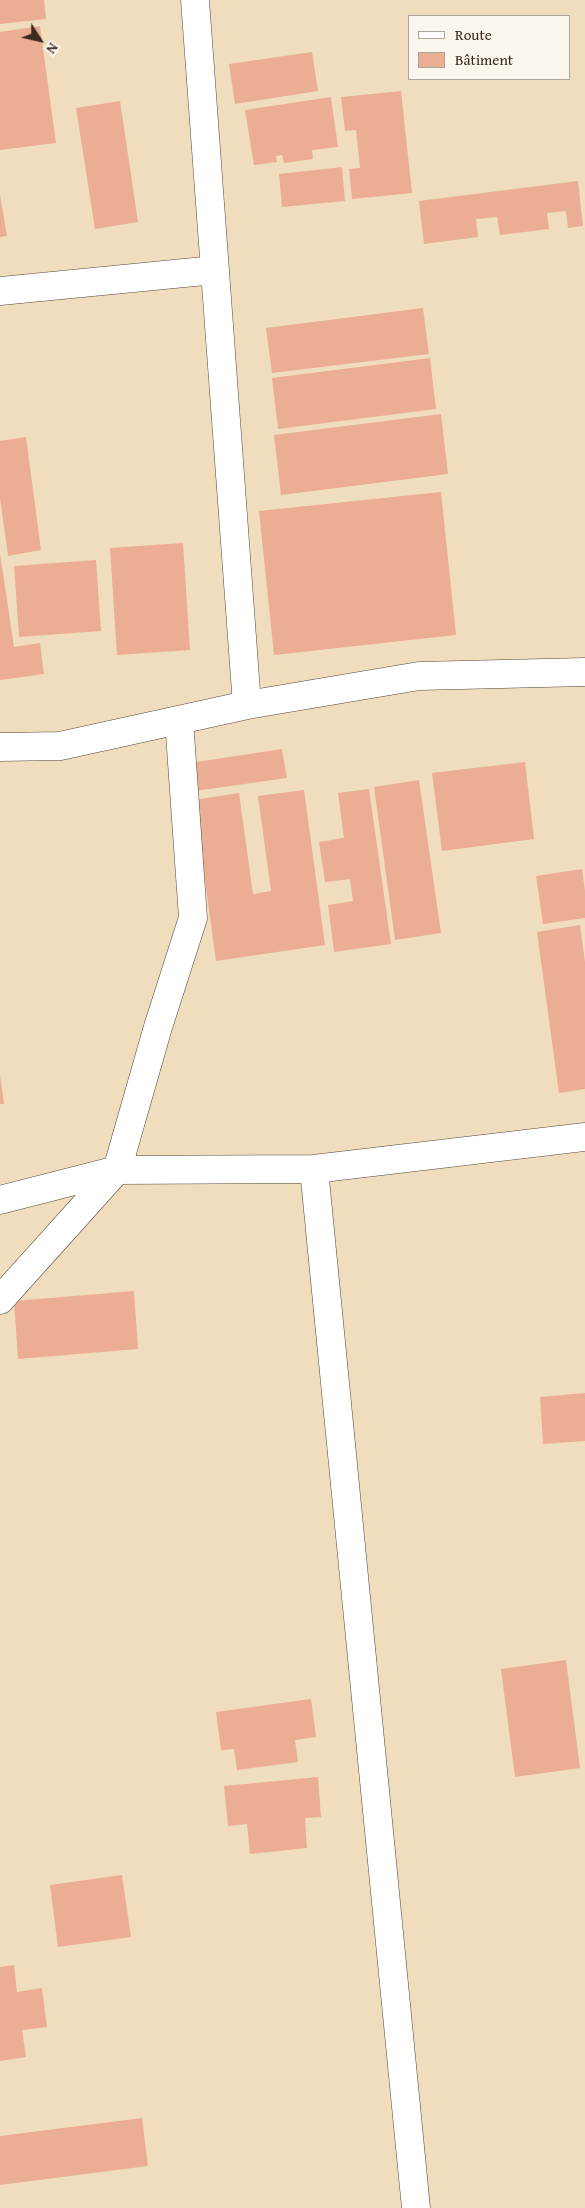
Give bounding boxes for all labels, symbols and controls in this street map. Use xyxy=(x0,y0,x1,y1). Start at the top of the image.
north arrow xyxy=(15,15,65,65)
legend xyxy=(408,15,570,80)
text: Route xyxy=(455,24,492,45)
text: N xyxy=(41,39,63,58)
text: Bâtiment xyxy=(455,49,513,70)

